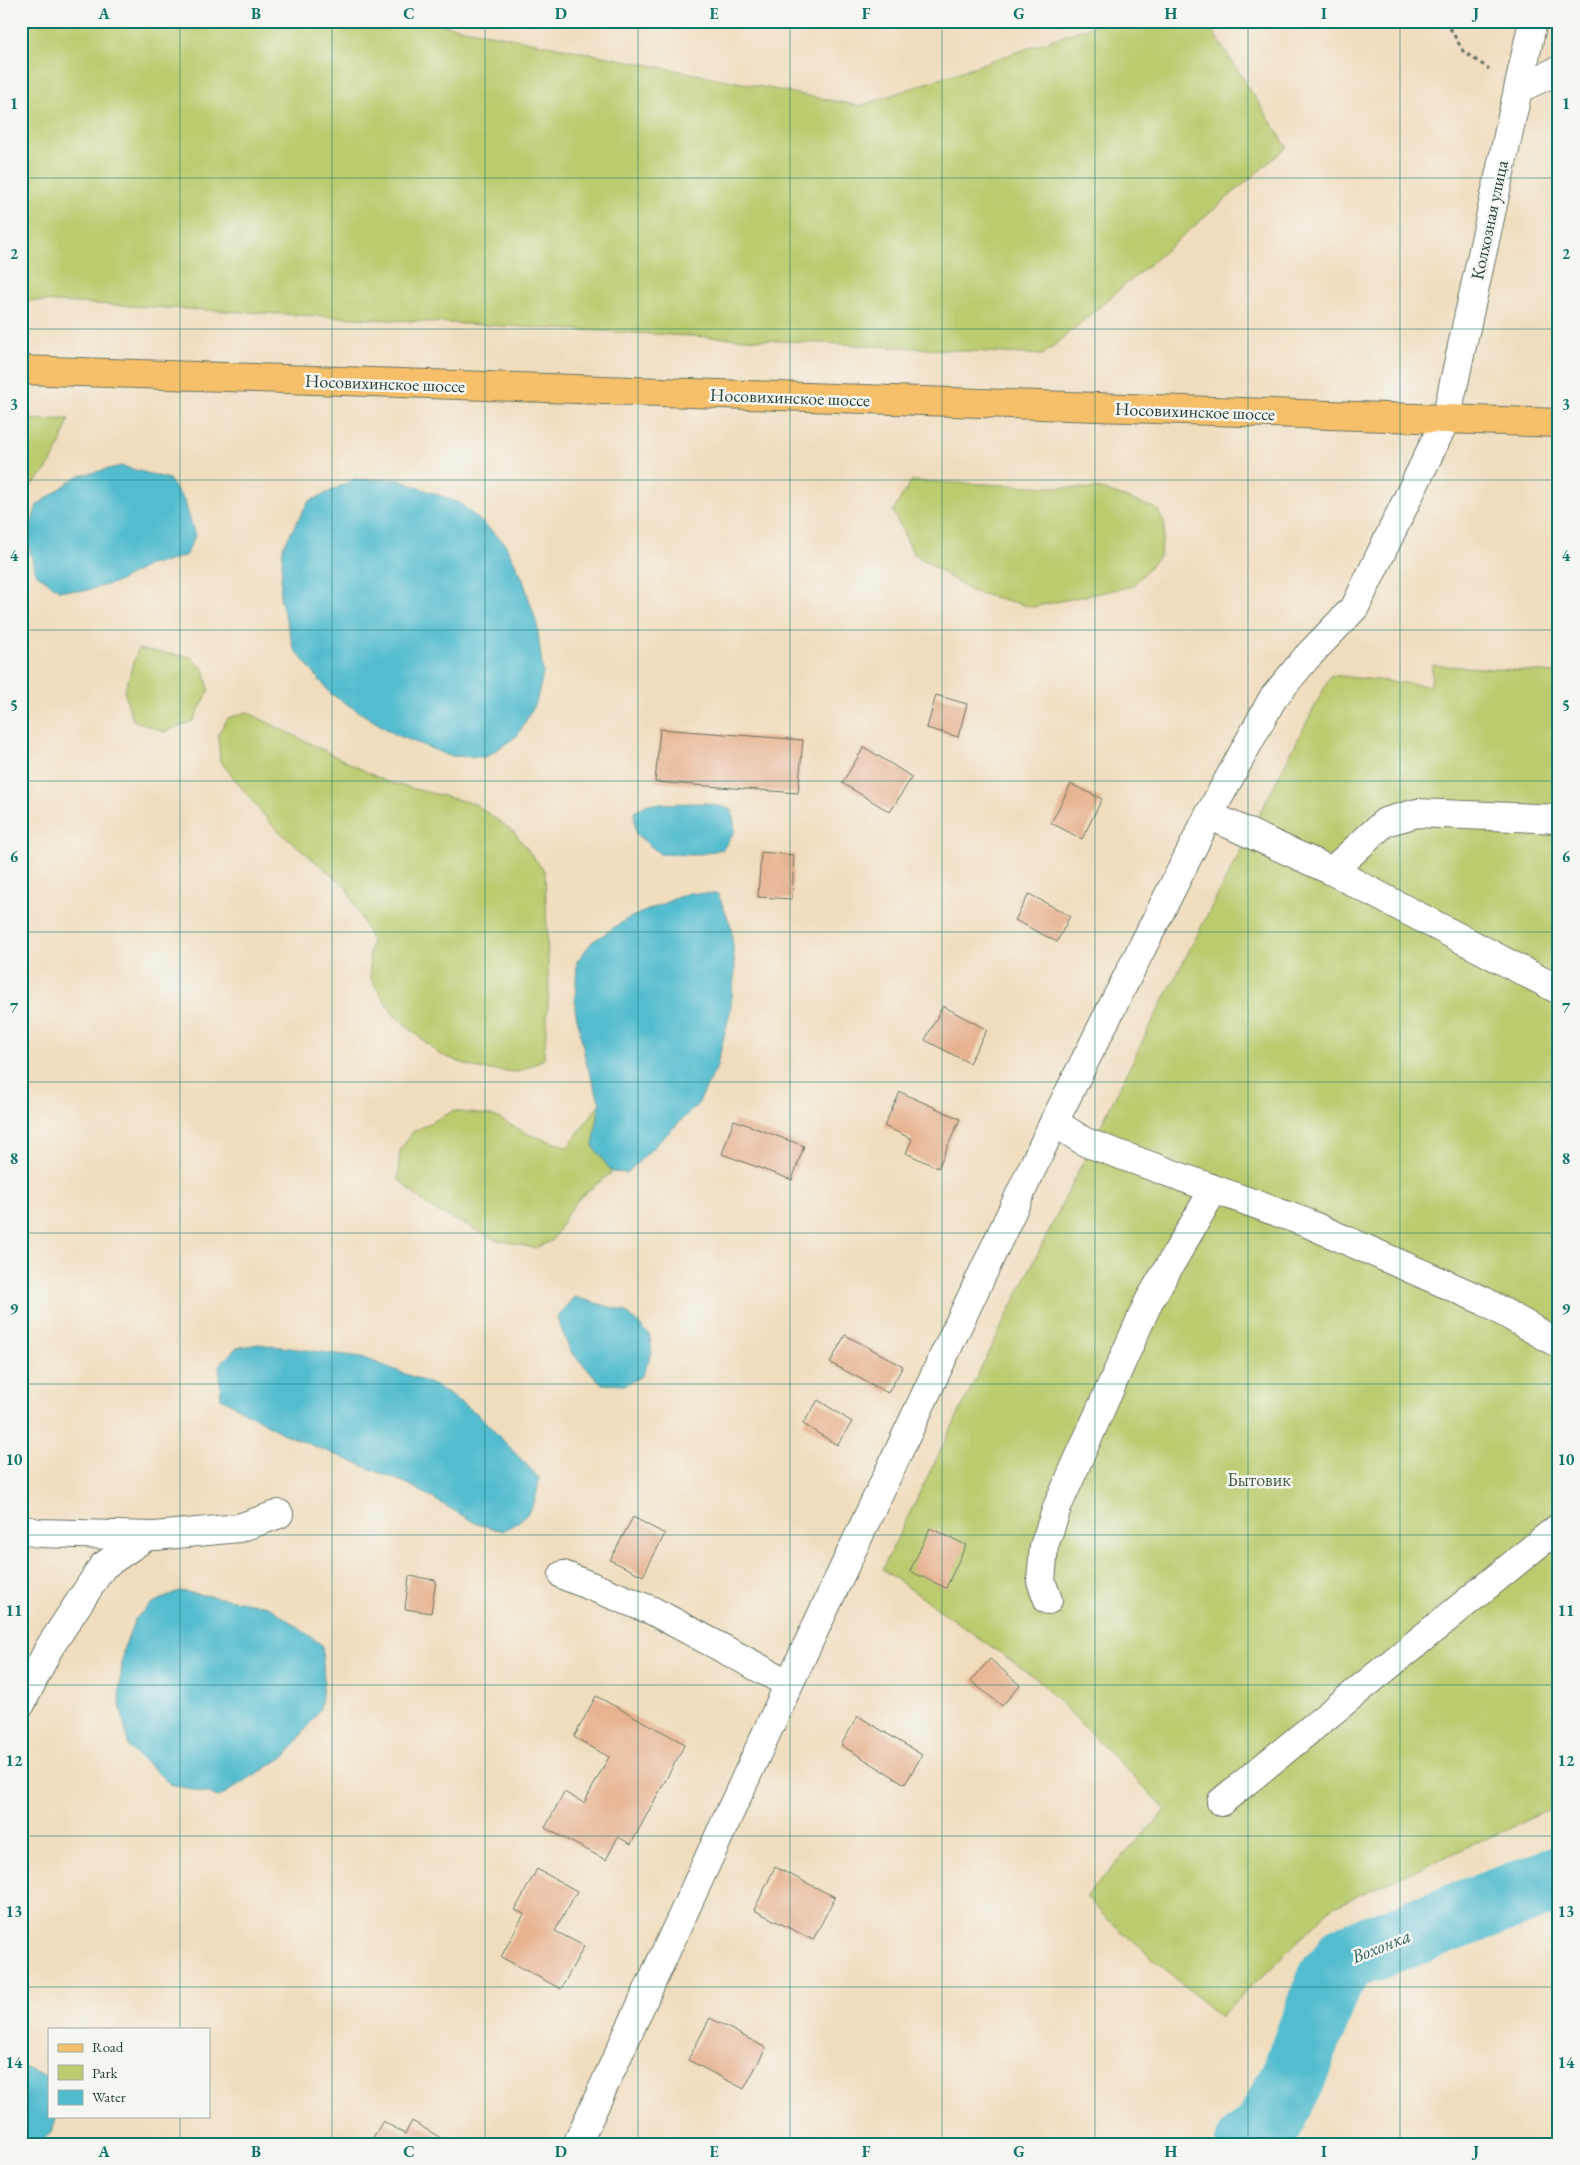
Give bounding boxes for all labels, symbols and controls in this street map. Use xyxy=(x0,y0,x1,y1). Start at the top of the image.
text: A xyxy=(97,3,110,24)
text: B xyxy=(251,3,261,24)
text: C xyxy=(403,3,415,24)
text: D xyxy=(555,3,567,24)
text: E xyxy=(709,3,719,24)
text: F xyxy=(862,3,871,24)
text: G xyxy=(1013,3,1025,24)
text: H xyxy=(1165,3,1178,24)
text: I xyxy=(1321,3,1327,24)
text: J xyxy=(1471,3,1479,24)
text: 1 xyxy=(10,93,18,114)
text: 1 xyxy=(1562,93,1570,114)
street label: Колхозная улица xyxy=(1465,157,1513,282)
text: 2 xyxy=(10,243,19,264)
text: 2 xyxy=(1562,243,1571,264)
street label: Носовихинское шоссе xyxy=(305,369,465,397)
street label: Носовихинское шоссе xyxy=(710,383,870,411)
text: 3 xyxy=(10,394,18,415)
text: 3 xyxy=(1562,394,1570,415)
street label: Носовихинское шоссе xyxy=(1115,397,1275,425)
text: 4 xyxy=(10,545,19,566)
text: 4 xyxy=(1562,545,1571,566)
text: 5 xyxy=(10,695,18,716)
text: 5 xyxy=(1562,695,1570,716)
text: 6 xyxy=(10,846,19,867)
text: 6 xyxy=(1562,846,1571,867)
text: 7 xyxy=(10,997,19,1018)
text: 7 xyxy=(1562,997,1571,1018)
text: 8 xyxy=(10,1148,18,1169)
text: 8 xyxy=(1562,1148,1570,1169)
text: 9 xyxy=(10,1298,19,1319)
text: 9 xyxy=(1562,1298,1571,1319)
text: 10 xyxy=(6,1449,23,1470)
text: 10 xyxy=(1558,1449,1575,1470)
park label: Бытовик xyxy=(1227,1468,1291,1491)
text: 11 xyxy=(6,1600,22,1621)
text: 11 xyxy=(1558,1600,1574,1621)
text: 12 xyxy=(6,1750,23,1771)
text: 12 xyxy=(1558,1750,1575,1771)
text: 13 xyxy=(6,1901,22,1922)
text: 13 xyxy=(1558,1901,1574,1922)
water label: Вохонка xyxy=(1347,1923,1414,1970)
legend xyxy=(48,2028,210,2118)
text: Road xyxy=(92,2037,124,2056)
text: 14 xyxy=(6,2052,23,2073)
text: 14 xyxy=(1558,2052,1575,2073)
text: Park xyxy=(92,2063,119,2082)
text: Water xyxy=(92,2087,126,2106)
text: A xyxy=(97,2141,110,2162)
text: B xyxy=(251,2141,261,2162)
text: C xyxy=(403,2141,415,2162)
text: D xyxy=(555,2141,567,2162)
text: E xyxy=(709,2141,719,2162)
text: F xyxy=(862,2141,871,2162)
text: G xyxy=(1013,2141,1025,2162)
text: H xyxy=(1165,2141,1178,2162)
text: I xyxy=(1321,2141,1327,2162)
text: J xyxy=(1471,2141,1479,2162)

